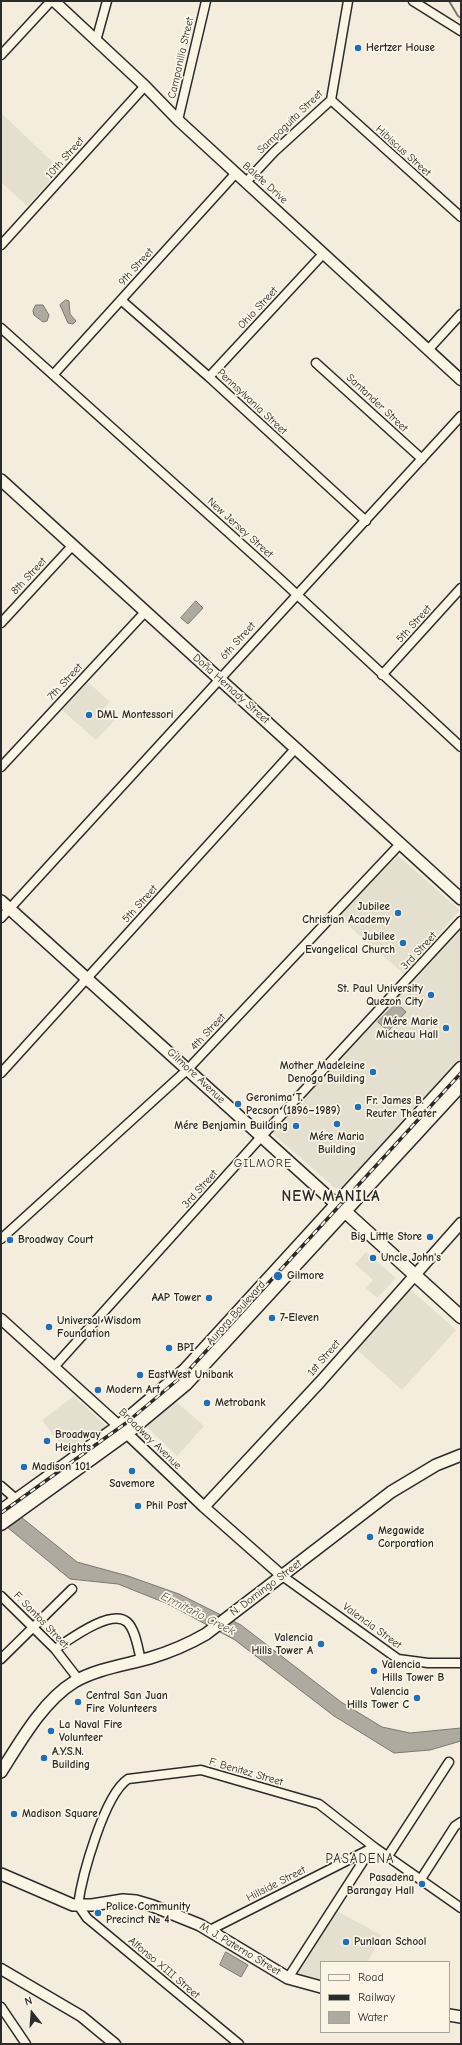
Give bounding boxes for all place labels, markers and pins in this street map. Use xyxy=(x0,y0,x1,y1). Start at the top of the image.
place label: Hertzer House xyxy=(366,41,435,55)
marker: Hertzer House xyxy=(353,43,363,53)
place label: DML Montessori xyxy=(97,708,173,722)
marker: DML Montessori xyxy=(84,710,94,720)
place label: Jubilee Christian Academy xyxy=(302,900,390,926)
marker: Jubilee Christian Academy xyxy=(393,908,403,918)
place label: Jubilee Evangelical Church xyxy=(305,930,395,956)
marker: Jubilee Evangelical Church xyxy=(398,938,408,948)
place label: St. Paul University Quezon City xyxy=(337,982,423,1008)
marker: St. Paul University Quezon City xyxy=(426,990,436,1000)
place label: Mére Marie Micheau Hall xyxy=(376,1015,438,1041)
marker: Mére Marie Micheau Hall xyxy=(441,1023,451,1033)
place label: Mother Madeleine Denoga Building xyxy=(280,1059,365,1085)
marker: Mother Madeleine Denoga Building xyxy=(368,1067,378,1077)
place label: Geronima T. Pecson (1896–1989) xyxy=(246,1091,341,1117)
place label: Fr. James B. Reuter Theater xyxy=(366,1094,436,1120)
marker: Geronima T. Pecson (1896–1989) xyxy=(233,1099,243,1109)
marker: Fr. James B. Reuter Theater xyxy=(353,1102,363,1112)
place label: Mére Benjamin Building xyxy=(174,1119,288,1133)
marker: Mére Maria Building xyxy=(332,1119,342,1129)
marker: Mére Benjamin Building xyxy=(291,1121,301,1131)
place label: Mére Maria Building xyxy=(310,1130,364,1156)
place label: Big Little Store xyxy=(351,1230,422,1244)
marker: Big Little Store xyxy=(425,1232,435,1242)
place label: Broadway Court xyxy=(18,1233,93,1247)
marker: Broadway Court xyxy=(5,1235,15,1245)
place label: Uncle John's xyxy=(381,1251,441,1265)
marker: Uncle John's xyxy=(368,1253,378,1263)
place label: Gilmore xyxy=(287,1269,324,1283)
marker: Gilmore xyxy=(272,1270,284,1282)
place label: AAP Tower xyxy=(152,1291,201,1305)
marker: AAP Tower xyxy=(204,1293,214,1303)
place label: 7-Eleven xyxy=(280,1311,319,1325)
marker: 7-Eleven xyxy=(267,1313,277,1323)
place label: Universal Wisdom Foundation xyxy=(57,1314,141,1340)
marker: Universal Wisdom Foundation xyxy=(44,1322,54,1332)
place label: BPI xyxy=(177,1341,194,1355)
marker: BPI xyxy=(164,1343,174,1353)
place label: EastWest Unibank xyxy=(148,1368,233,1382)
marker: EastWest Unibank xyxy=(135,1370,145,1380)
place label: Modern Art xyxy=(106,1383,160,1397)
marker: Modern Art xyxy=(93,1385,103,1395)
place label: Metrobank xyxy=(215,1396,266,1410)
marker: Metrobank xyxy=(202,1398,212,1408)
place label: Broadway Heights xyxy=(55,1428,100,1454)
marker: Broadway Heights xyxy=(42,1436,52,1446)
place label: Madison 101 xyxy=(32,1460,90,1474)
marker: Madison 101 xyxy=(19,1462,29,1472)
marker: Savemore xyxy=(127,1466,137,1476)
place label: Savemore xyxy=(109,1477,155,1491)
place label: Phil Post xyxy=(146,1499,187,1513)
marker: Phil Post xyxy=(133,1501,143,1511)
place label: Megawide Corporation xyxy=(378,1524,434,1550)
marker: Megawide Corporation xyxy=(365,1532,375,1542)
place label: Valencia Hills Tower A xyxy=(251,1631,313,1657)
marker: Valencia Hills Tower A xyxy=(316,1639,326,1649)
place label: Valencia Hills Tower B xyxy=(382,1658,444,1684)
marker: Valencia Hills Tower B xyxy=(369,1666,379,1676)
place label: Valencia Hills Tower C xyxy=(347,1685,409,1711)
place label: Central San Juan Fire Volunteers xyxy=(86,1689,168,1715)
marker: Valencia Hills Tower C xyxy=(412,1693,422,1703)
marker: Central San Juan Fire Volunteers xyxy=(73,1697,83,1707)
place label: La Naval Fire Volunteer xyxy=(59,1718,122,1744)
marker: La Naval Fire Volunteer xyxy=(46,1726,56,1736)
place label: A.Y.S.N. Building xyxy=(52,1745,90,1771)
marker: A.Y.S.N. Building xyxy=(39,1753,49,1763)
place label: Madison Square xyxy=(22,1807,98,1821)
marker: Madison Square xyxy=(9,1809,19,1819)
place label: Pasadena Barangay Hall xyxy=(347,1871,414,1897)
marker: Pasadena Barangay Hall xyxy=(417,1879,427,1889)
place label: Police Community Precinct № 4 xyxy=(106,1900,190,1926)
marker: Police Community Precinct № 4 xyxy=(93,1908,103,1918)
place label: Punlaan School xyxy=(354,1935,426,1949)
marker: Punlaan School xyxy=(341,1937,351,1947)

